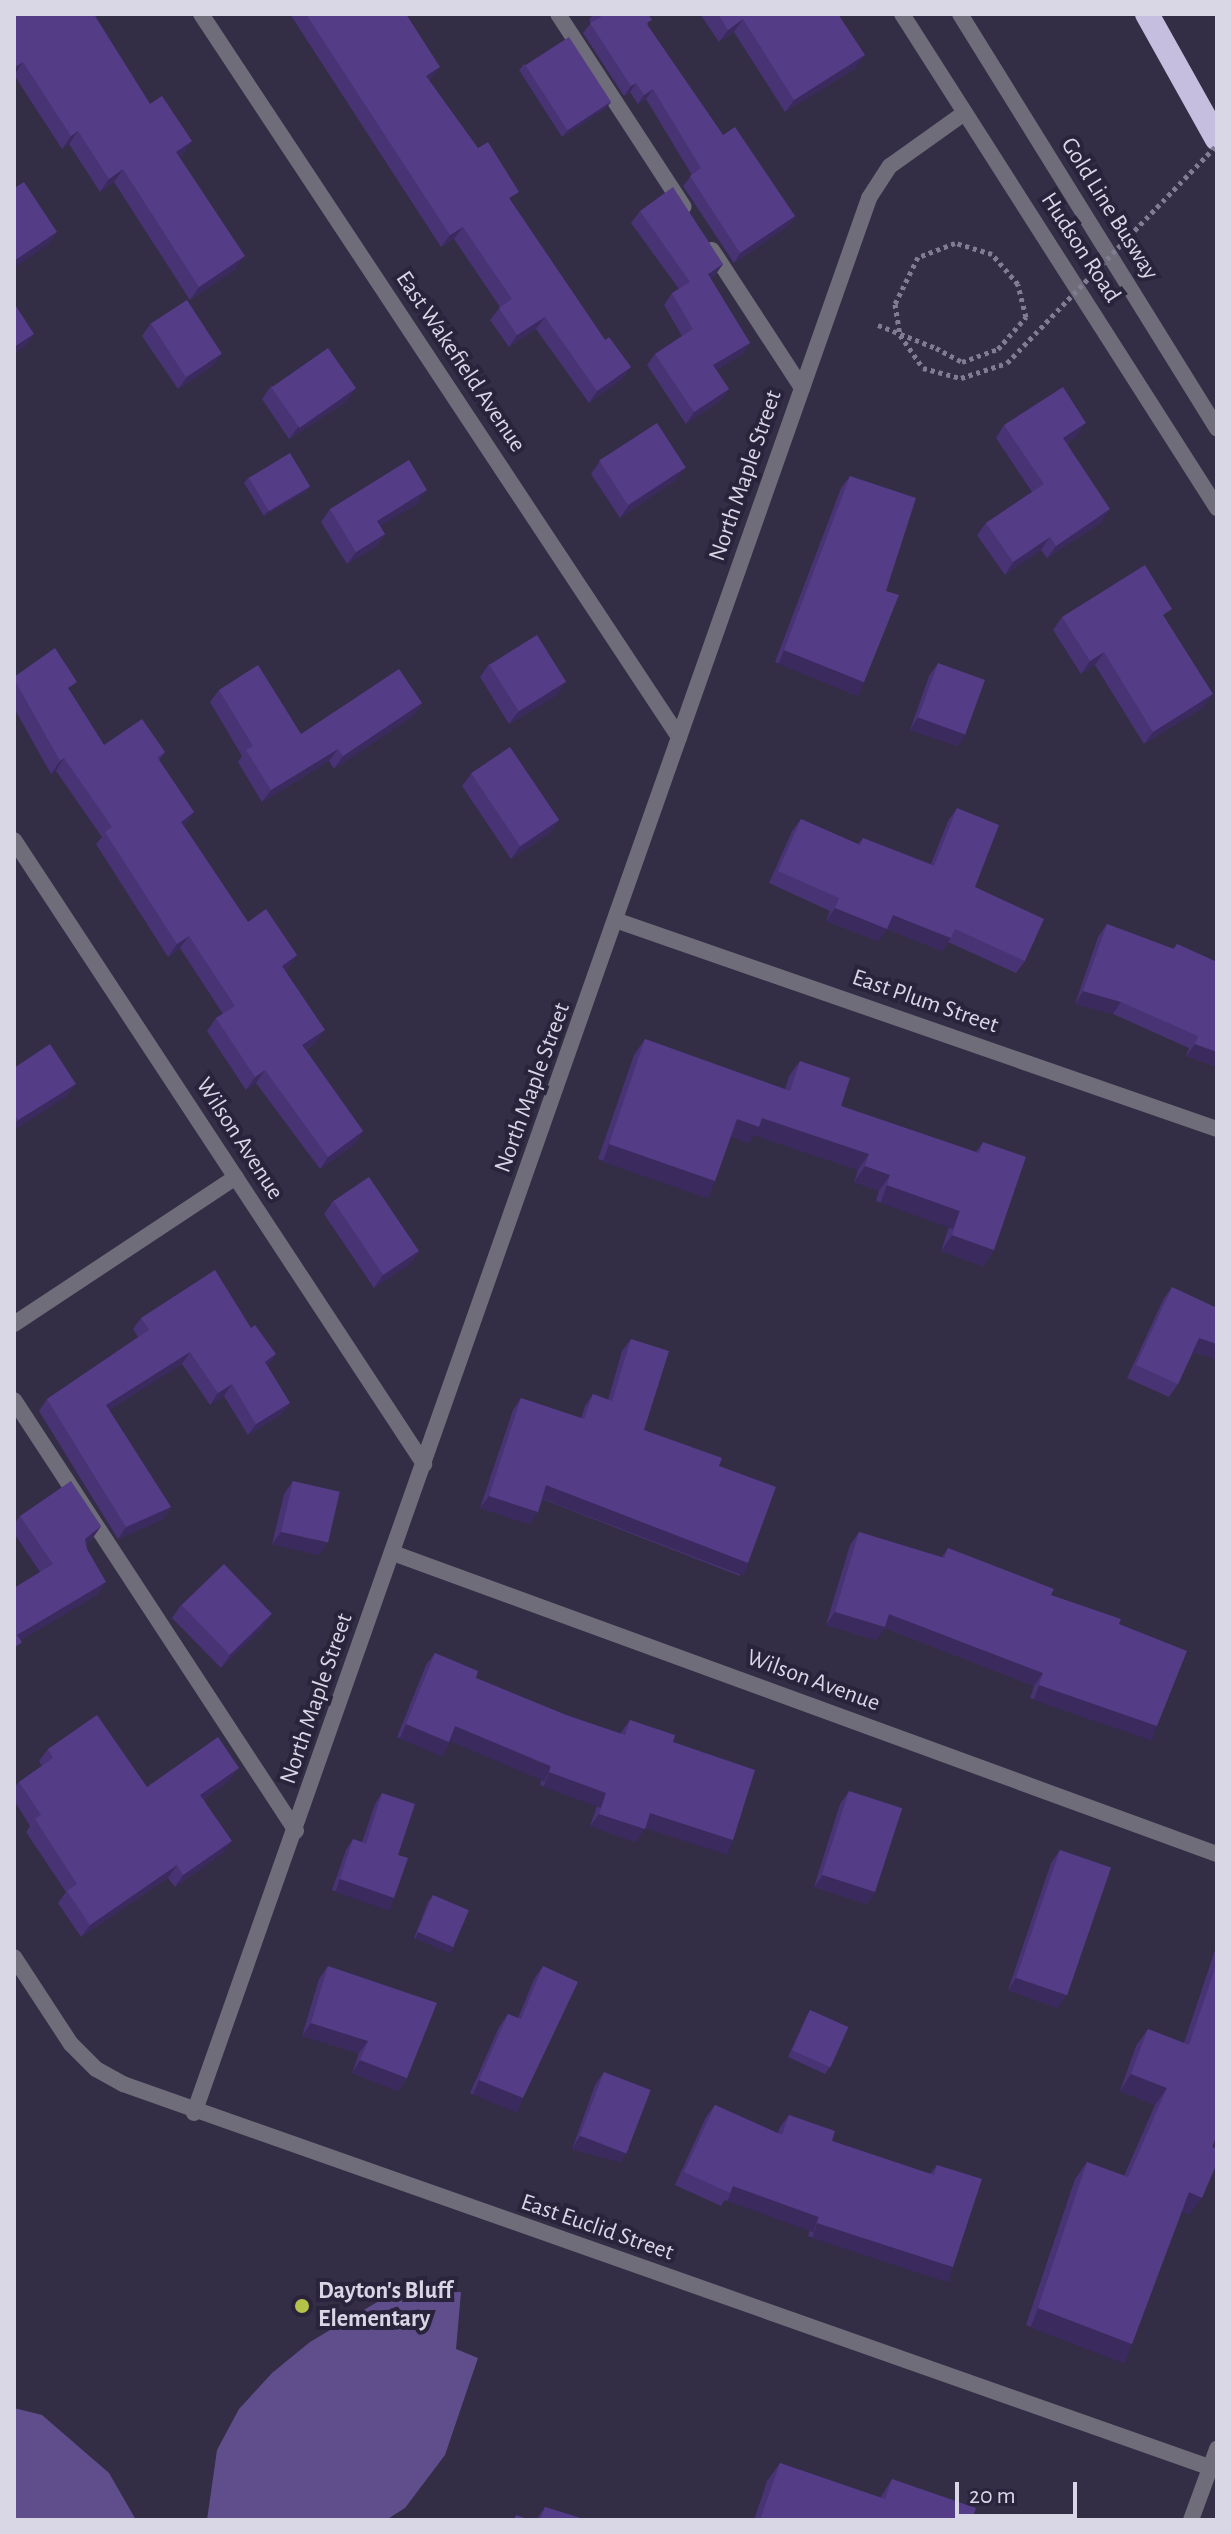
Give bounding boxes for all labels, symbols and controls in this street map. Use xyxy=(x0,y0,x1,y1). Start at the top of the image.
street label: Gold Line Busway xyxy=(1054,133,1164,285)
street label: Hudson Road xyxy=(1034,188,1126,308)
street label: East Wakefield Avenue xyxy=(389,266,531,458)
street label: North Maple Street xyxy=(703,387,789,565)
street label: East Plum Street xyxy=(848,964,1002,1040)
street label: North Maple Street xyxy=(489,999,577,1177)
street label: Wilson Avenue xyxy=(189,1072,289,1206)
street label: North Maple Street xyxy=(274,1610,360,1788)
street label: Wilson Avenue xyxy=(742,1644,884,1718)
street label: East Euclid Street xyxy=(517,2188,677,2268)
place label: Dayton's Bluff Elementary xyxy=(318,2278,453,2334)
marker: Dayton's Bluff Elementary xyxy=(293,2297,311,2315)
scale bar xyxy=(959,2466,1081,2516)
text: 20 m xyxy=(969,2484,1016,2508)

